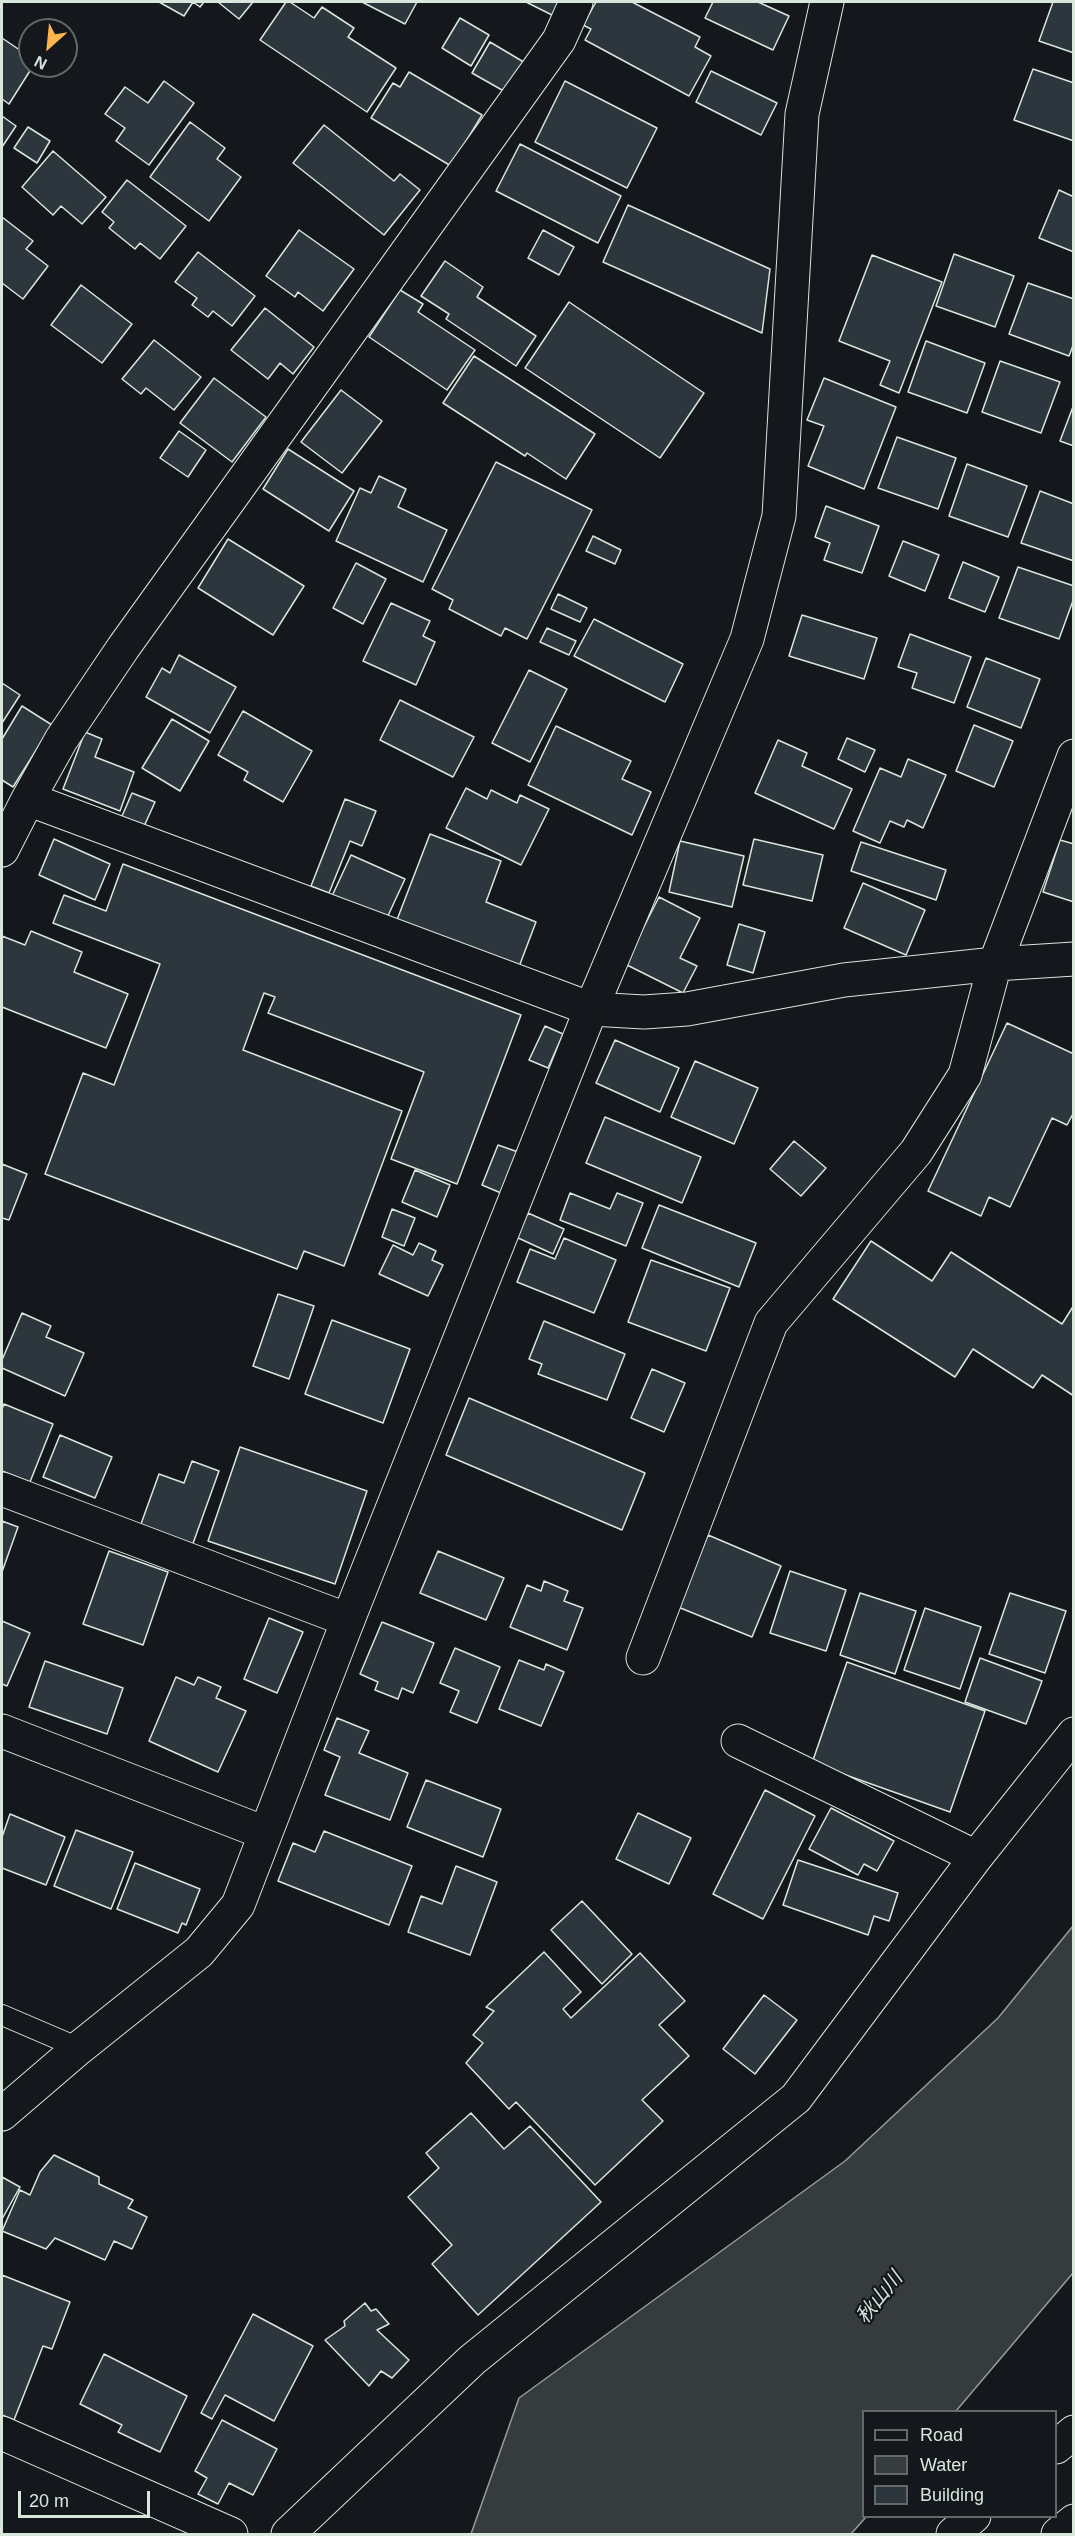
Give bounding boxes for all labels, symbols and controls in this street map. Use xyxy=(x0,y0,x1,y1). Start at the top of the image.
north arrow xyxy=(18,18,78,78)
text: N xyxy=(31,53,50,73)
water label: 秋山川 xyxy=(852,2267,908,2329)
legend xyxy=(862,2410,1057,2518)
text: Road xyxy=(920,2425,963,2445)
text: Water xyxy=(920,2455,967,2475)
scale bar xyxy=(21,2479,153,2517)
text: Building xyxy=(920,2485,984,2505)
text: 20 m xyxy=(29,2491,69,2511)

